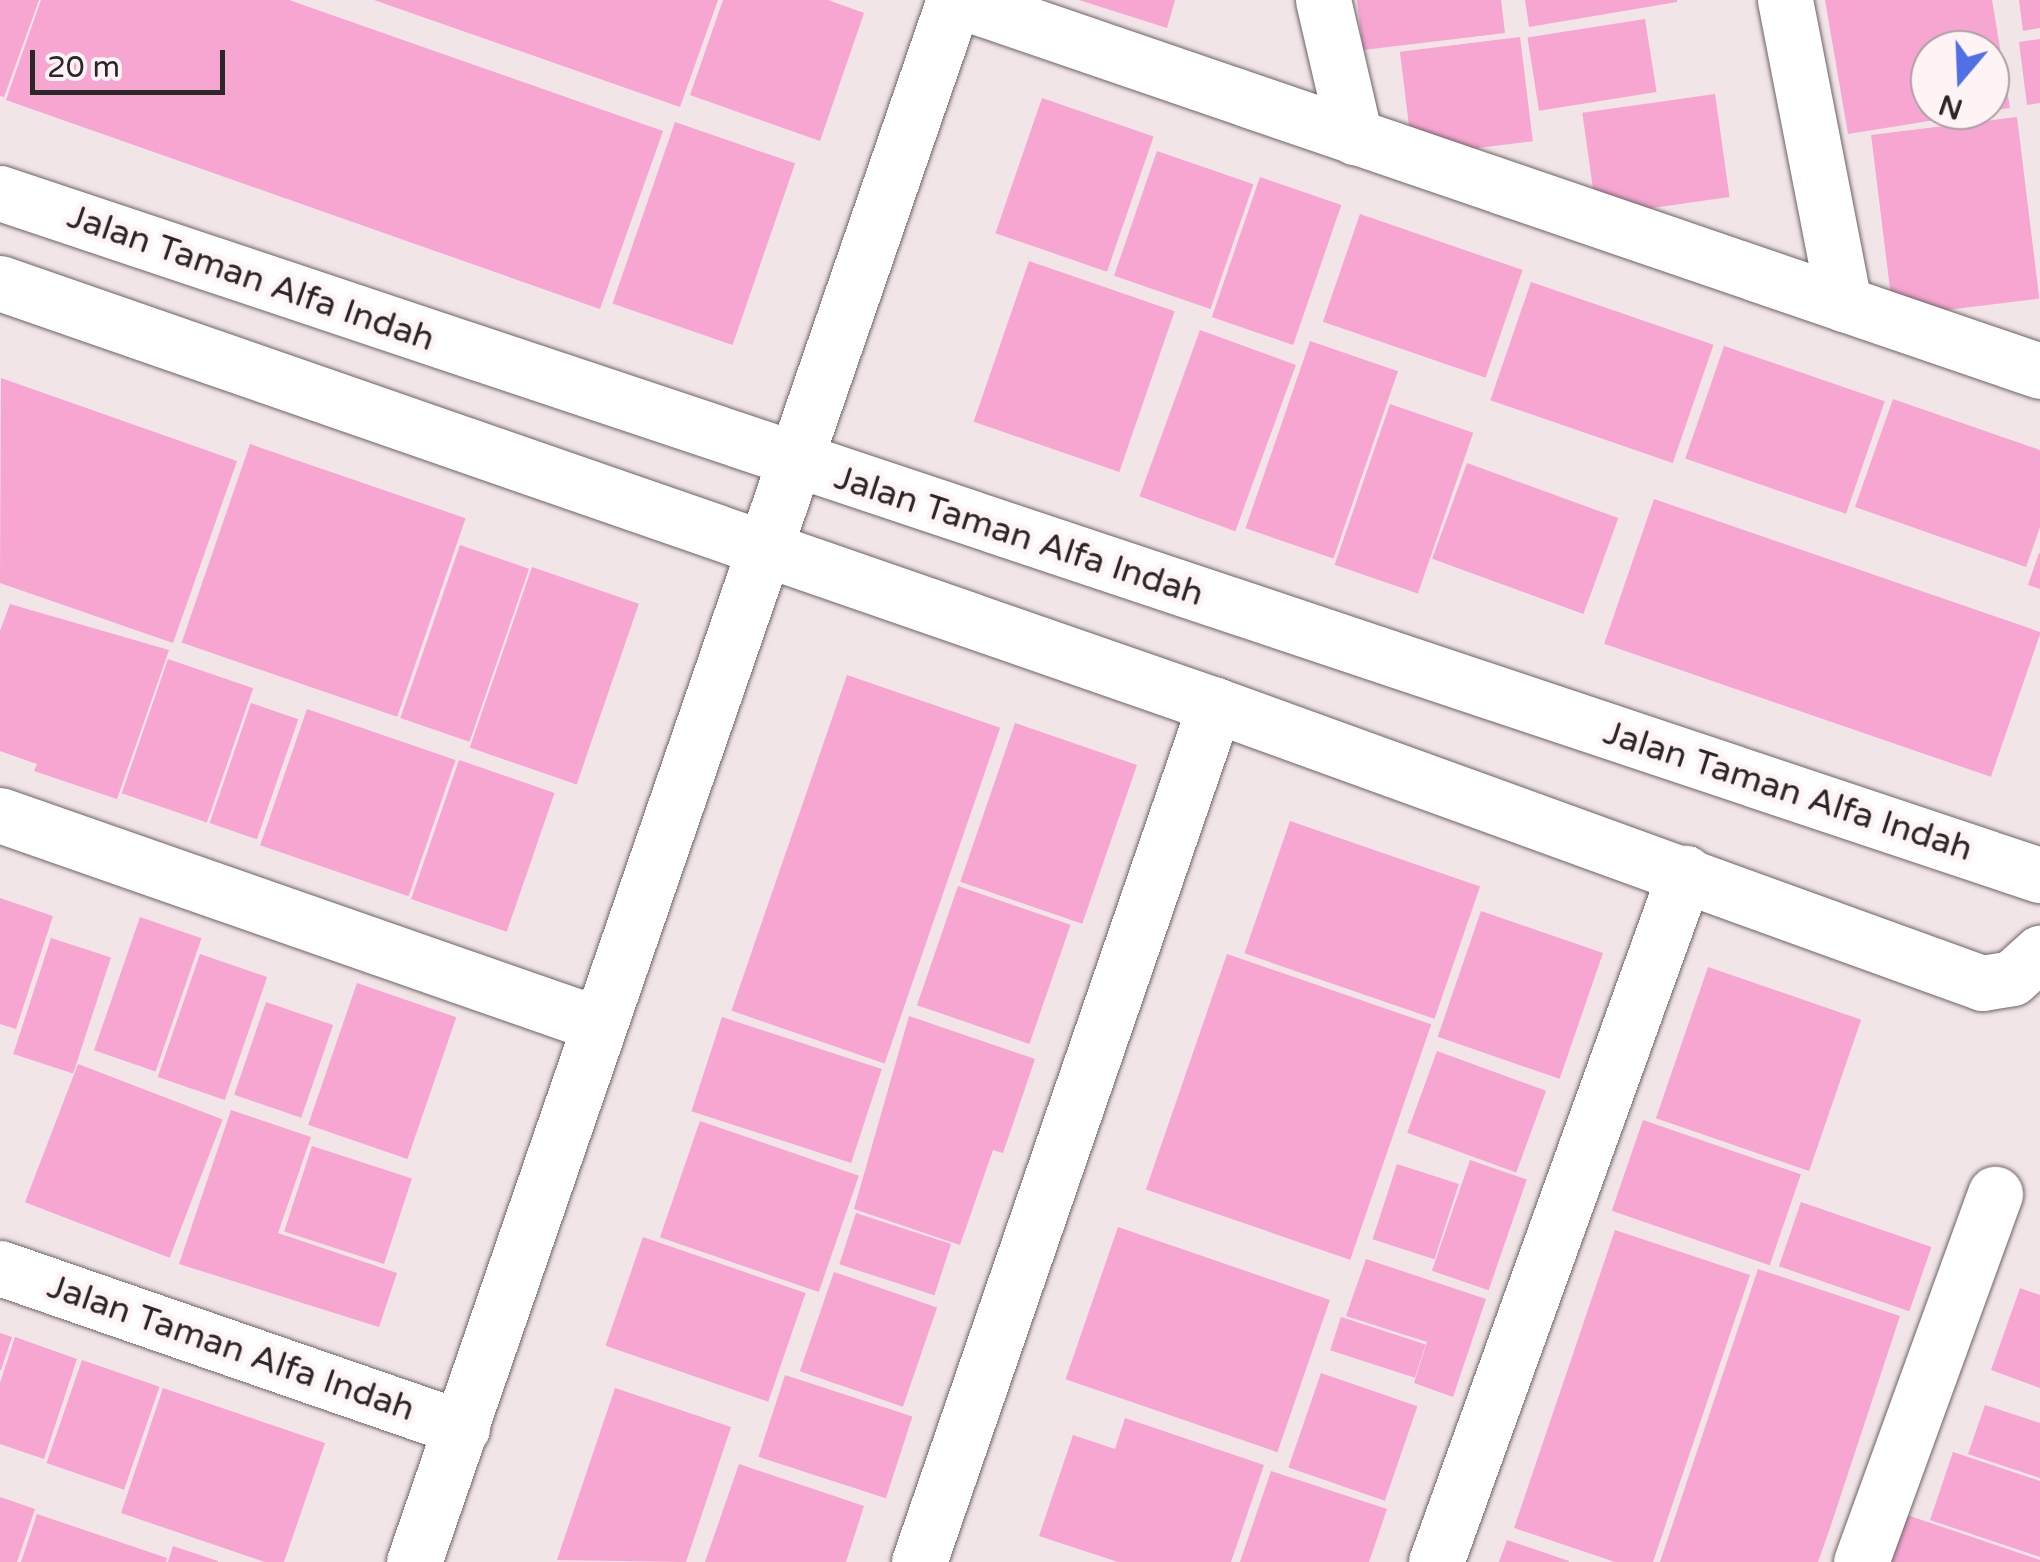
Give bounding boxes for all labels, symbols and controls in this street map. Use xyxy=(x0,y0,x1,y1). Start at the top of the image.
scale bar xyxy=(35,30,230,92)
north arrow xyxy=(1910,30,2010,130)
text: 20 m xyxy=(47,49,120,86)
text: N xyxy=(1935,87,1967,126)
street label: Jalan Taman Alfa Indah xyxy=(62,195,440,361)
street label: Jalan Taman Alfa Indah xyxy=(829,456,1209,616)
street label: Jalan Taman Alfa Indah xyxy=(1598,711,1978,871)
street label: Jalan Taman Alfa Indah xyxy=(42,1265,420,1431)

